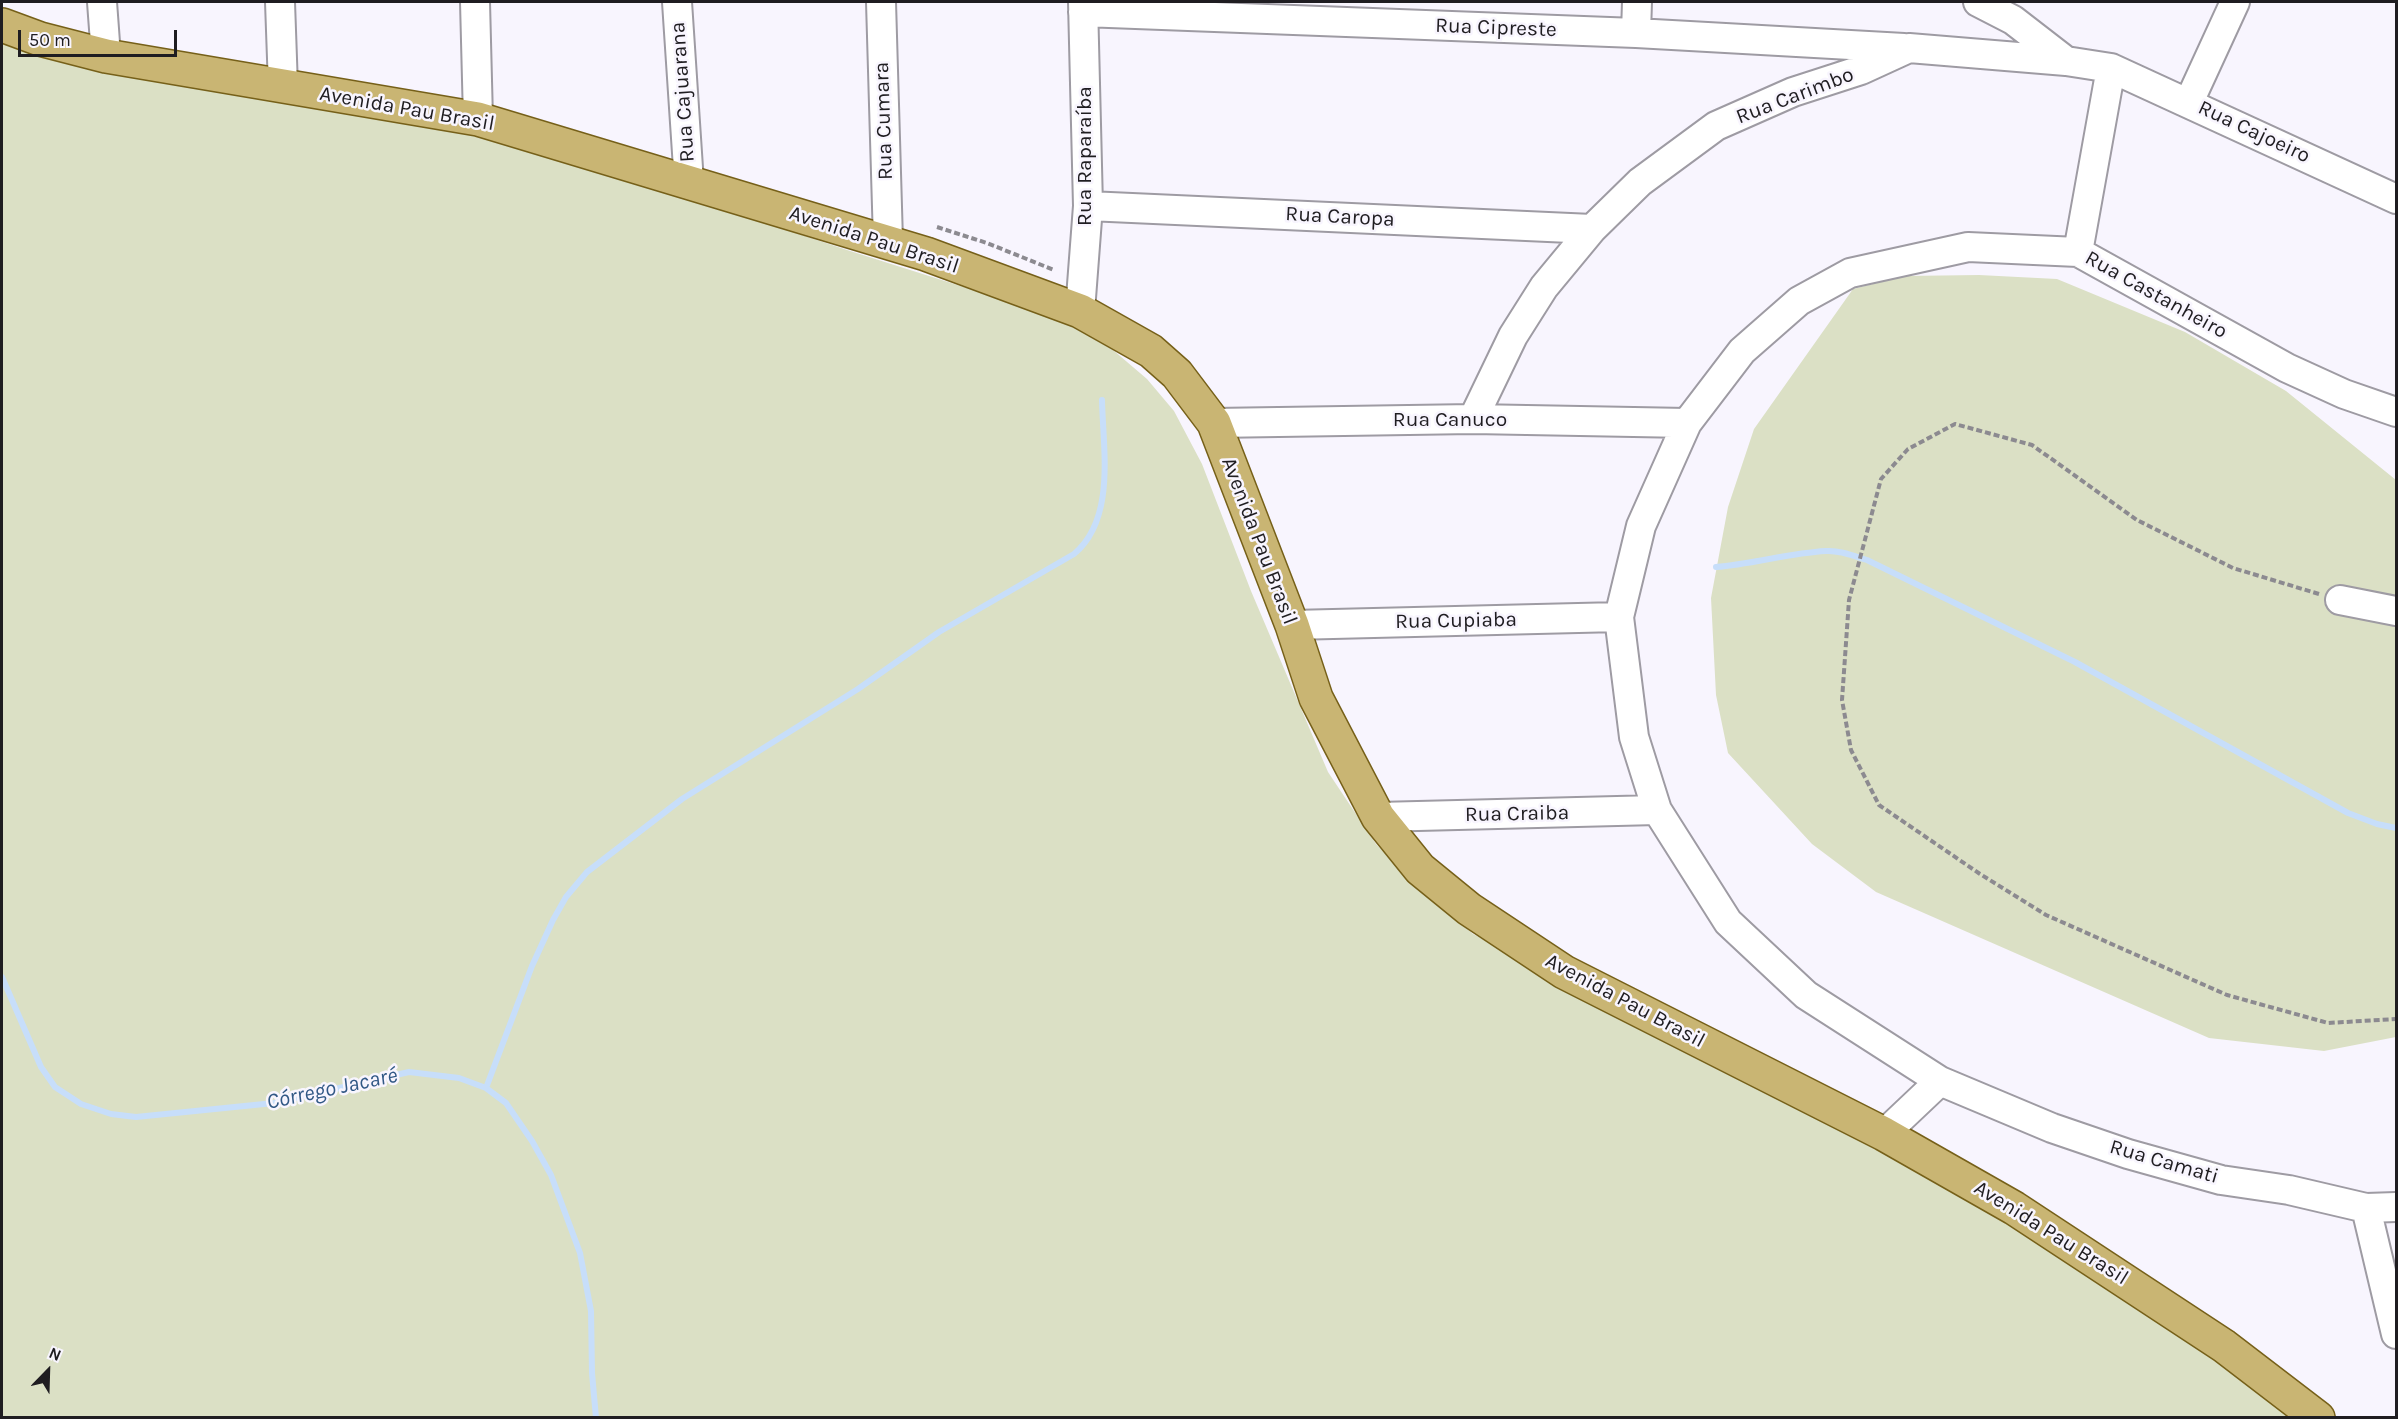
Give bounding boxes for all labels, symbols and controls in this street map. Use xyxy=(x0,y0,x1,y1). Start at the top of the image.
street label: Rua Cipreste xyxy=(1435,13,1557,43)
scale bar xyxy=(21,18,180,56)
street label: Rua Cajuarana xyxy=(666,21,700,163)
text: 50 m xyxy=(29,29,71,51)
street label: Rua Cumara xyxy=(869,62,899,180)
street label: Rua Carimbo xyxy=(1733,62,1857,130)
street label: Avenida Pau Brasil xyxy=(318,81,496,137)
street label: Rua Raparaíba xyxy=(1072,86,1098,226)
street label: Rua Cajoeiro xyxy=(2194,95,2314,169)
street label: Avenida Pau Brasil xyxy=(786,201,962,279)
street label: Rua Caropa xyxy=(1285,202,1395,232)
street label: Rua Castanheiro xyxy=(2081,246,2231,344)
street label: Rua Canuco xyxy=(1393,407,1507,433)
street label: Avenida Pau Brasil xyxy=(1215,454,1303,628)
street label: Rua Cupiaba xyxy=(1395,607,1517,635)
street label: Rua Craiba xyxy=(1465,800,1569,828)
street label: Avenida Pau Brasil xyxy=(1541,948,1709,1054)
water label: Córrego Jacaré xyxy=(264,1062,400,1116)
street label: Rua Camati xyxy=(2107,1134,2221,1190)
street label: Avenida Pau Brasil xyxy=(1969,1175,2133,1291)
north arrow xyxy=(18,1341,78,1401)
text: N xyxy=(46,1343,64,1365)

